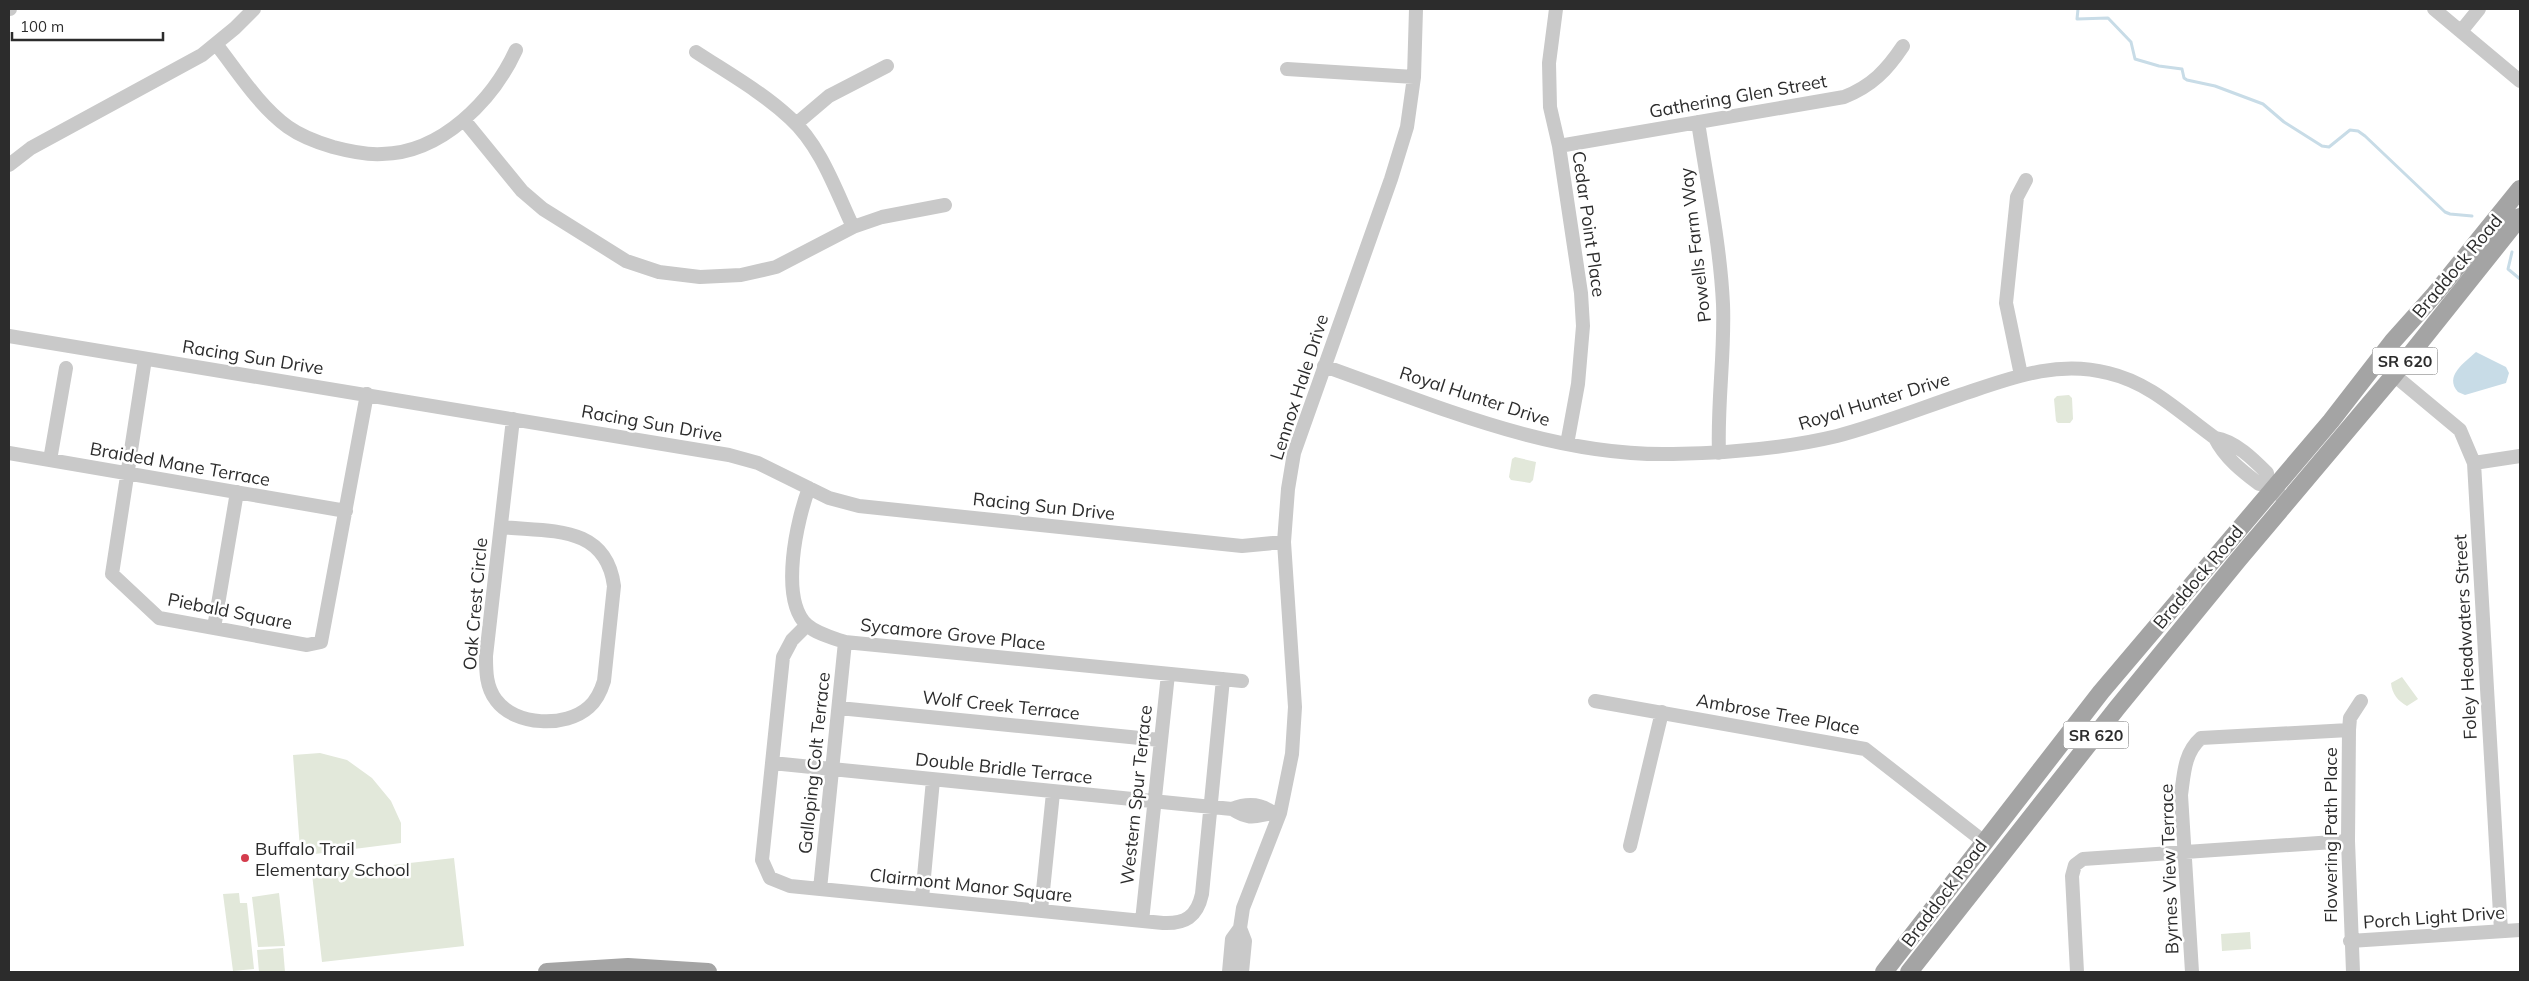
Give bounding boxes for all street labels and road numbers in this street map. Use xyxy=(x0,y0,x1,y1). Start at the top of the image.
street label: Gathering Glen Street xyxy=(1647,69,1829,123)
street label: Cedar Point Place xyxy=(1567,150,1611,298)
street label: Powells Farm Way xyxy=(1674,166,1716,324)
street label: Braddock Road xyxy=(2407,209,2507,323)
street label: Lennox Hale Drive xyxy=(1265,311,1333,463)
street label: Racing Sun Drive xyxy=(181,334,325,380)
road number: SR 620 xyxy=(2372,348,2438,374)
street label: Royal Hunter Drive xyxy=(1397,361,1553,431)
street label: Royal Hunter Drive xyxy=(1796,367,1952,435)
street label: Racing Sun Drive xyxy=(580,399,724,447)
street label: Braided Mane Terrace xyxy=(88,437,272,491)
street label: Racing Sun Drive xyxy=(972,487,1116,525)
street label: Braddock Road xyxy=(2148,520,2248,634)
street label: Foley Headwaters Street xyxy=(2448,534,2482,740)
street label: Oak Crest Circle xyxy=(458,537,492,671)
street label: Piebald Square xyxy=(166,588,294,634)
street label: Sycamore Grove Place xyxy=(859,613,1047,655)
street label: Galloping Colt Terrace xyxy=(793,671,835,855)
street label: Wolf Creek Terrace xyxy=(921,685,1081,725)
street label: Ambrose Tree Place xyxy=(1695,688,1861,740)
street label: Western Spur Terrace xyxy=(1115,704,1157,886)
road number: SR 620 xyxy=(2064,722,2128,748)
street label: Double Bridle Terrace xyxy=(914,747,1094,789)
street label: Flowering Path Place xyxy=(2319,747,2342,923)
street label: Byrnes View Terrace xyxy=(2155,783,2183,955)
street label: Braddock Road xyxy=(1896,835,1992,951)
street label: Clairmont Manor Square xyxy=(869,863,1073,907)
street label: Porch Light Drive xyxy=(2362,901,2506,933)

